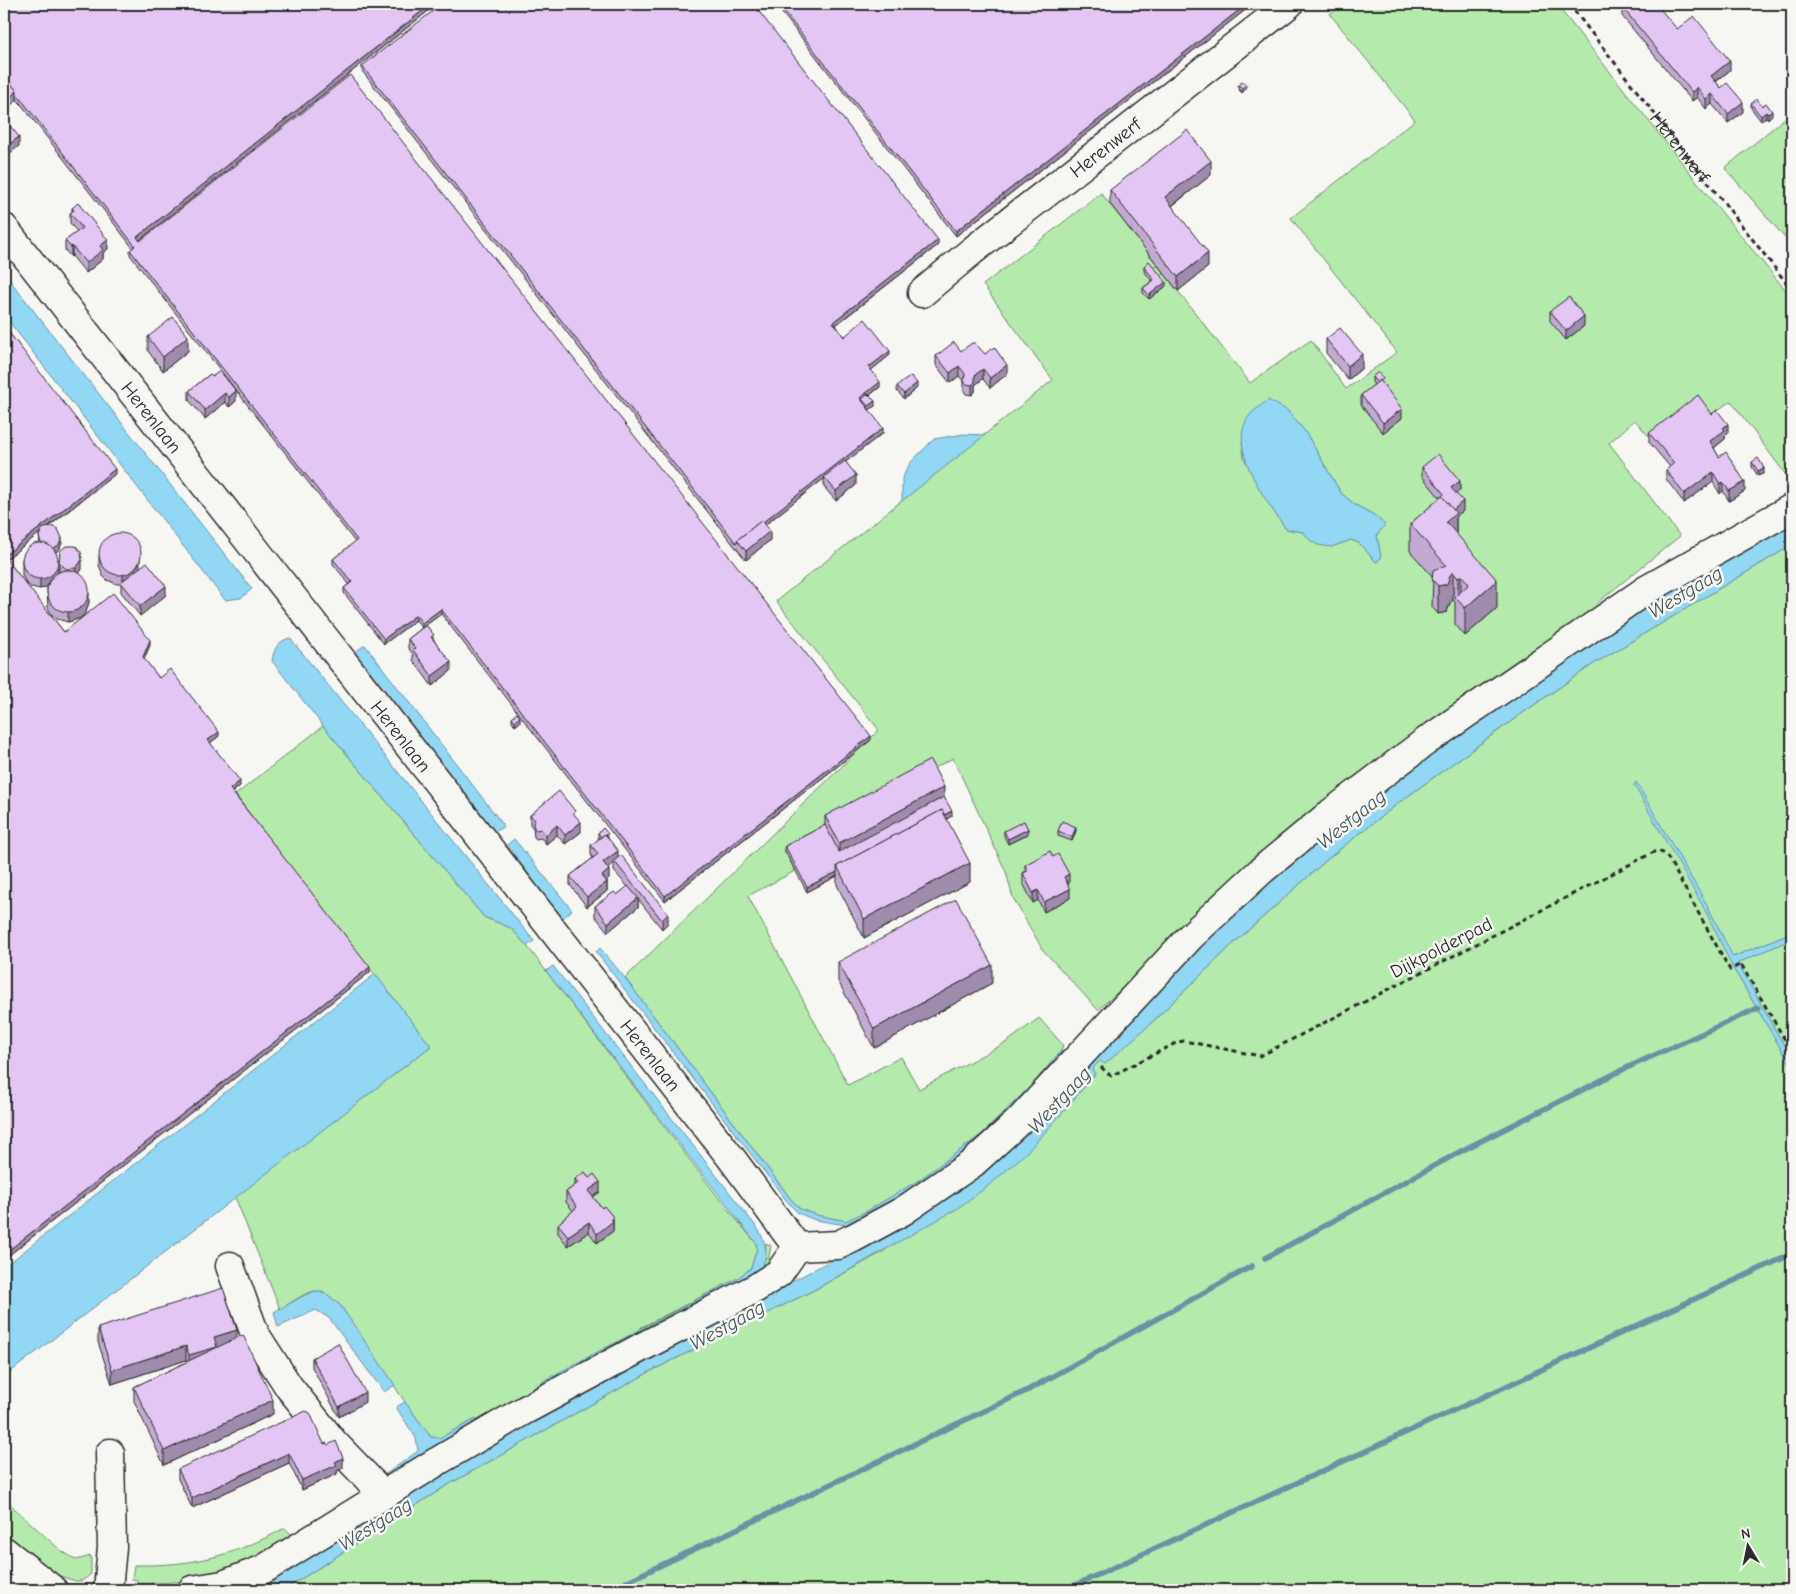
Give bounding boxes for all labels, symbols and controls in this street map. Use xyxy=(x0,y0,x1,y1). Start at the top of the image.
street label: Herenwerf xyxy=(1645,107,1715,189)
street label: Herenwerf xyxy=(1066,113,1147,183)
street label: Herenlaan xyxy=(116,377,186,458)
water label: Westgaag xyxy=(1644,561,1726,624)
street label: Herenlaan xyxy=(366,697,435,777)
water label: Westgaag xyxy=(1312,785,1391,854)
street label: Dijkpolderpad xyxy=(1387,913,1496,983)
street label: Herenlaan xyxy=(615,1016,685,1096)
water label: Westgaag xyxy=(1023,1062,1096,1138)
water label: Westgaag xyxy=(686,1295,769,1355)
water label: Westgaag xyxy=(334,1493,416,1556)
north arrow xyxy=(1724,1522,1774,1572)
text: N xyxy=(1740,1525,1752,1543)

